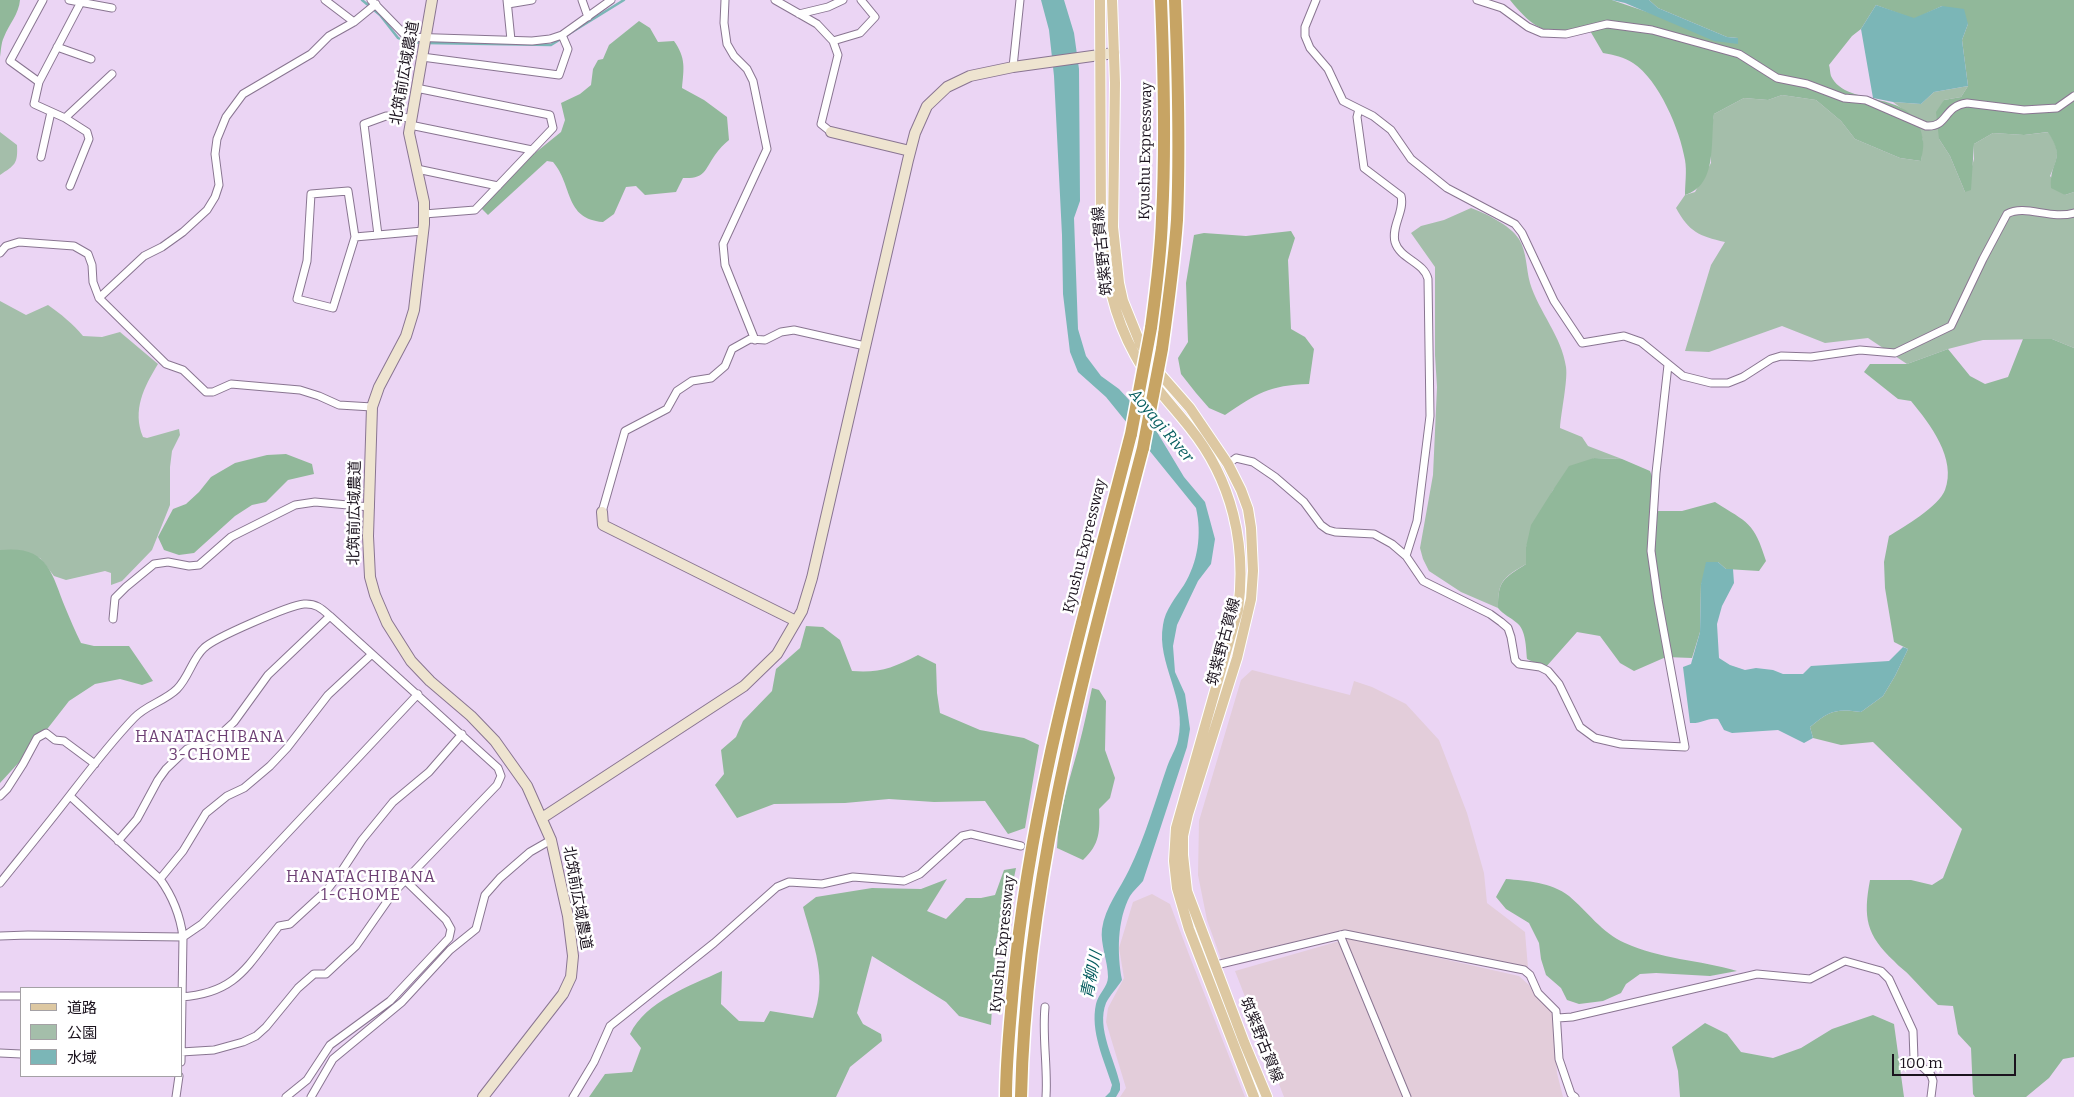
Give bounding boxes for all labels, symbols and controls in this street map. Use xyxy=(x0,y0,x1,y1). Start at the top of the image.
street label: 北筑前広域農道 xyxy=(387,20,423,126)
street label: Kyushu Expressway xyxy=(1136,82,1156,220)
street label: 筑紫野古賀線 xyxy=(1089,205,1117,297)
water label: Aoyagi River xyxy=(1125,386,1197,466)
street label: 北筑前広域農道 xyxy=(345,460,365,566)
street label: Kyushu Expressway xyxy=(1060,477,1110,615)
street label: 筑紫野古賀線 xyxy=(1204,596,1244,688)
district label: HANATACHIBANA 3-CHOME xyxy=(133,728,287,766)
street label: 北筑前広域農道 xyxy=(559,845,595,951)
district label: HANATACHIBANA 1-CHOME xyxy=(284,868,438,906)
street label: Kyushu Expressway xyxy=(987,874,1019,1014)
water label: 青柳川 xyxy=(1078,950,1106,1000)
legend xyxy=(20,987,182,1077)
street label: 筑紫野古賀線 xyxy=(1236,995,1286,1085)
text: 道路 xyxy=(67,999,97,1017)
text: 公園 xyxy=(67,1024,97,1042)
scale bar xyxy=(1894,1044,2018,1076)
text: 水域 xyxy=(67,1049,97,1067)
text: 100 m xyxy=(1900,1054,1943,1072)

